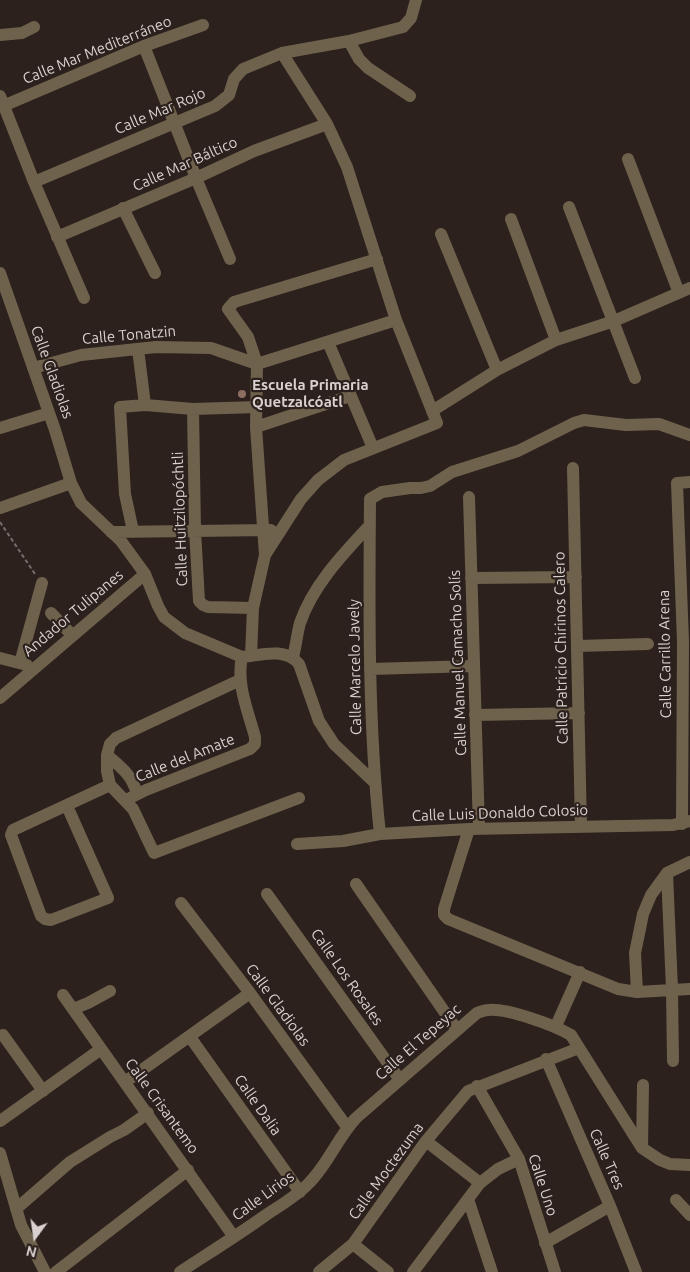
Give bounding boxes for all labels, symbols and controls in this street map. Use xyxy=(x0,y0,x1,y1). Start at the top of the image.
street label: Calle Mar Mediterráneo xyxy=(20,12,174,88)
street label: Calle Mar Rojo xyxy=(112,84,208,138)
street label: Calle Mar Báltico xyxy=(130,133,240,195)
street label: Calle Tonatzin xyxy=(81,322,177,348)
street label: Calle Gladiolas xyxy=(27,323,77,421)
place label: Escuela Primaria Quetzalcóatl xyxy=(252,376,369,411)
marker: Escuela Primaria Quetzalcóatl xyxy=(236,388,248,400)
street label: Calle Huitzilopóchtli xyxy=(169,451,191,587)
street label: Calle Patricio Chirinos Calero xyxy=(550,552,572,744)
street label: Andador Tulipanes xyxy=(19,566,127,660)
street label: Calle Manuel Camacho Solís xyxy=(446,570,470,756)
street label: Calle Carrillo Arena xyxy=(655,590,675,718)
street label: Calle Marcelo Javely xyxy=(345,599,365,735)
street label: Calle del Amate xyxy=(133,730,237,786)
street label: Calle Luis Donaldo Colosio xyxy=(412,801,588,825)
street label: Calle Los Rosales xyxy=(307,925,387,1029)
street label: Calle Gladiolas xyxy=(242,960,314,1050)
street label: Calle El Tepeyac xyxy=(372,1000,464,1084)
street label: Calle Crisantemo xyxy=(121,1055,203,1157)
street label: Calle Dalia xyxy=(231,1071,285,1139)
street label: Calle Moctezuma xyxy=(345,1119,427,1223)
street label: Calle Tres xyxy=(586,1126,628,1192)
street label: Calle Uno xyxy=(525,1152,561,1218)
street label: Calle Lirios xyxy=(228,1167,298,1225)
north arrow xyxy=(10,1212,60,1262)
text: N xyxy=(24,1243,38,1261)

